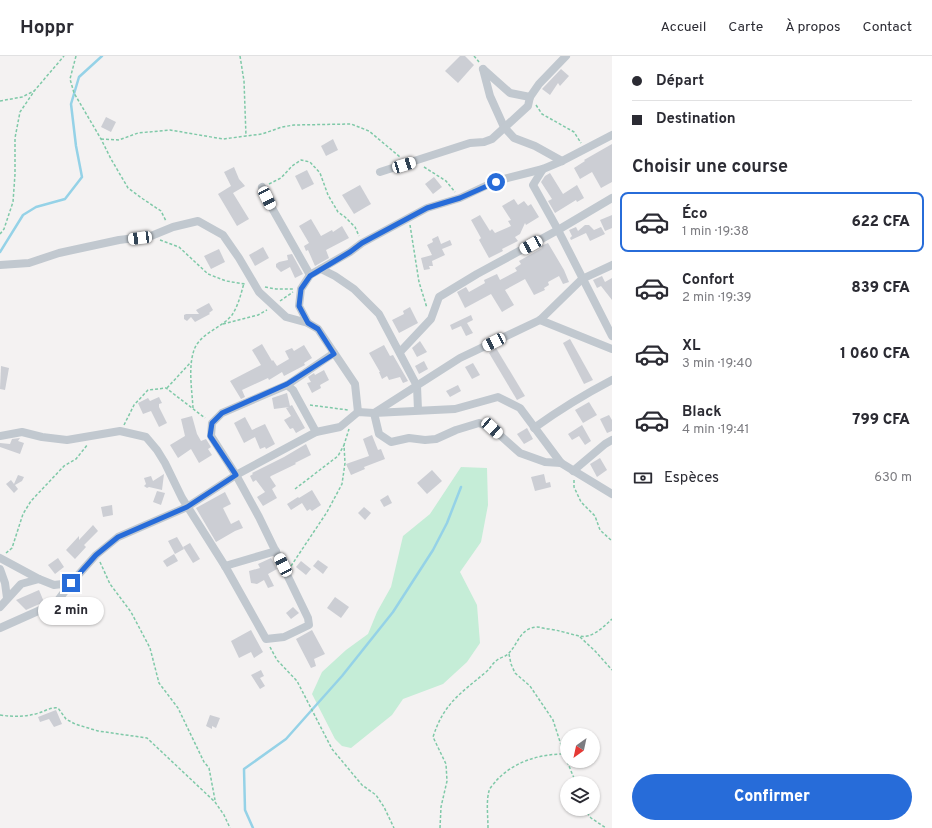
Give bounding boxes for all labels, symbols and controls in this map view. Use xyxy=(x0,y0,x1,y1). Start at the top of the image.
text: Hoppr xyxy=(20,16,74,40)
text: Accueil xyxy=(660,19,706,36)
text: Carte xyxy=(728,19,763,36)
text: À propos xyxy=(785,19,841,36)
text: Contact xyxy=(863,19,912,36)
text: Départ xyxy=(656,72,704,91)
text: Destination xyxy=(656,110,736,129)
car xyxy=(391,156,417,174)
text: Choisir une course xyxy=(632,156,788,179)
route start xyxy=(487,173,505,191)
car xyxy=(256,185,278,211)
icon: car xyxy=(634,204,670,240)
text: Éco xyxy=(682,205,707,224)
text: 622 CFA xyxy=(851,213,910,232)
text: 1 min · 19:38 xyxy=(682,224,749,240)
car xyxy=(127,231,153,245)
car xyxy=(518,234,544,256)
icon: car xyxy=(634,270,670,306)
text: Confort xyxy=(682,271,734,290)
text: 839 CFA xyxy=(851,279,910,298)
text: 2 min · 19:39 xyxy=(682,290,752,306)
car xyxy=(481,331,507,353)
icon: car xyxy=(634,336,670,372)
text: XL xyxy=(682,337,700,356)
text: 1 060 CFA xyxy=(840,345,910,364)
text: 3 min · 19:40 xyxy=(682,356,753,372)
icon: car xyxy=(634,402,670,438)
text: Black xyxy=(682,403,722,422)
text: 799 CFA xyxy=(852,411,910,430)
car xyxy=(479,416,505,440)
text: 4 min · 19:41 xyxy=(682,422,749,438)
icon: cash xyxy=(632,467,654,489)
text: Espèces xyxy=(664,469,719,488)
text: 630 m xyxy=(874,470,912,486)
car xyxy=(272,552,294,578)
route end xyxy=(62,574,80,592)
callout: 2 min xyxy=(38,597,104,625)
text: 2 min xyxy=(54,603,88,619)
north arrow xyxy=(560,728,600,768)
map controls xyxy=(560,728,600,816)
button: Confirmer xyxy=(632,774,912,820)
button: layers xyxy=(560,776,600,816)

